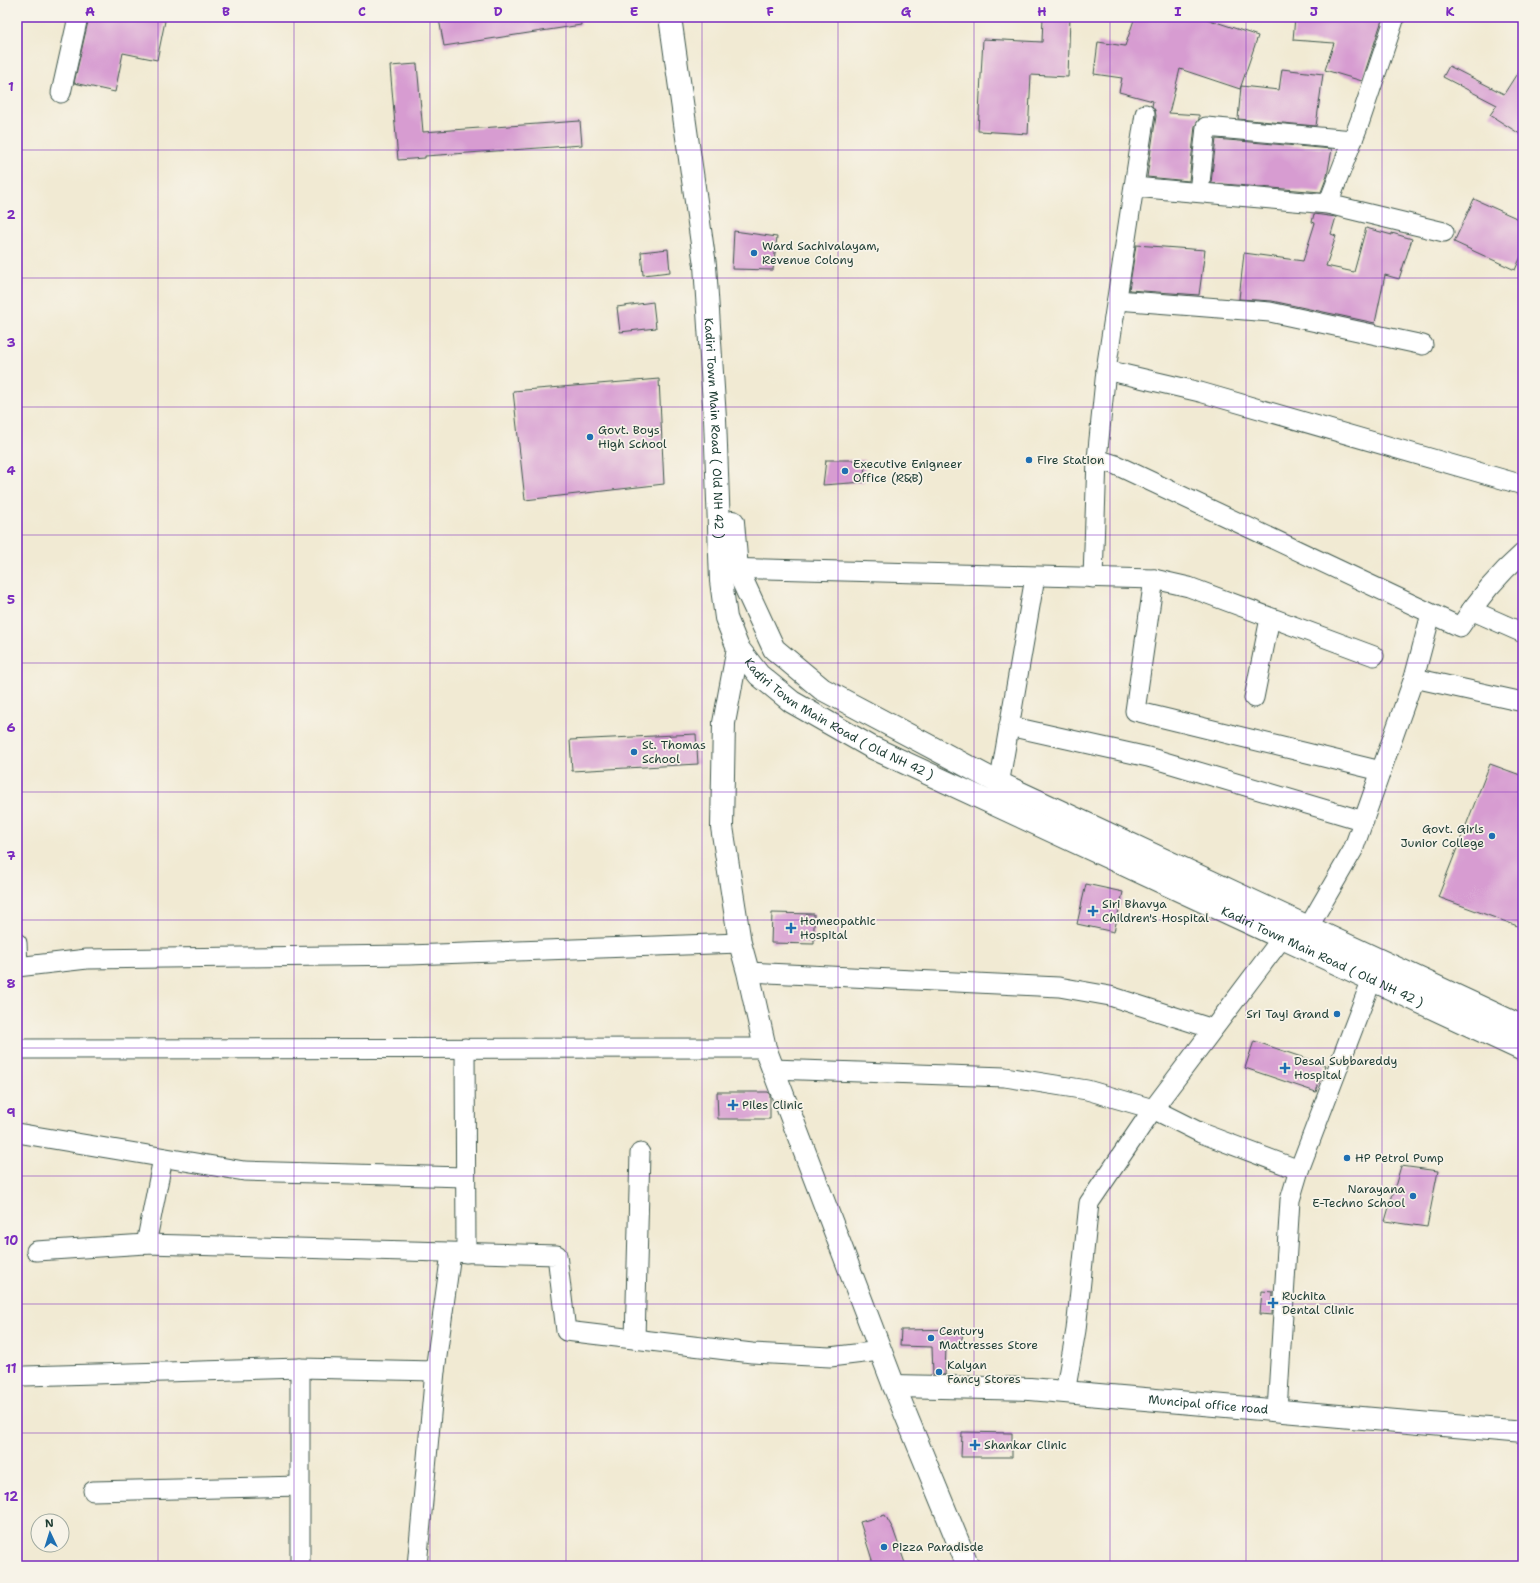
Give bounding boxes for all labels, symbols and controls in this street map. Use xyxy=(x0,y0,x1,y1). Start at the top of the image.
text: A xyxy=(85,3,95,20)
text: B xyxy=(222,3,230,20)
text: C xyxy=(358,3,366,20)
text: D xyxy=(493,3,503,20)
text: E xyxy=(630,3,639,20)
text: F xyxy=(766,3,774,20)
text: G xyxy=(901,3,912,20)
text: H xyxy=(1037,3,1047,20)
text: I xyxy=(1174,3,1182,20)
text: J xyxy=(1310,3,1318,20)
text: K xyxy=(1446,3,1455,20)
text: 1 xyxy=(8,78,14,95)
text: 2 xyxy=(6,206,16,223)
place label: Ward Sachivalayam, Revenue Colony xyxy=(762,238,879,268)
marker: Ward Sachivalayam, Revenue Colony xyxy=(749,248,759,258)
street label: Kadiri Town Main Road ( Old NH 42 ) xyxy=(700,317,727,539)
text: 3 xyxy=(6,334,16,351)
place label: Govt. Boys High School xyxy=(598,422,667,452)
marker: Govt. Boys High School xyxy=(585,432,595,442)
place label: Fire Station xyxy=(1037,452,1104,468)
marker: Fire Station xyxy=(1024,455,1034,465)
place label: Executive Enigneer Office (R&B) xyxy=(853,456,963,486)
text: 4 xyxy=(6,462,16,479)
marker: Executive Enigneer Office (R&B) xyxy=(840,466,850,476)
text: 5 xyxy=(7,591,15,608)
street label: Kadiri Town Main Road ( Old NH 42 ) xyxy=(741,655,936,783)
text: 6 xyxy=(6,719,16,736)
place label: St. Thomas School xyxy=(642,737,706,767)
marker: St. Thomas School xyxy=(629,747,639,757)
place label: Govt. Girls Junior College xyxy=(1401,821,1484,851)
marker: Govt. Girls Junior College xyxy=(1487,831,1497,841)
text: 7 xyxy=(6,847,16,864)
place label: Siri Bhavya Children's Hospital xyxy=(1102,896,1209,926)
street label: Kadiri Town Main Road ( Old NH 42 ) xyxy=(1219,903,1426,1011)
marker: Siri Bhavya Children's Hospital xyxy=(1087,905,1099,917)
place label: Homeopathic Hospital xyxy=(800,913,876,943)
marker: Homeopathic Hospital xyxy=(785,922,797,934)
text: 8 xyxy=(6,975,16,992)
place label: Sri Tayi Grand xyxy=(1246,1006,1329,1022)
marker: Sri Tayi Grand xyxy=(1332,1009,1342,1019)
place label: Desai Subbareddy Hospital xyxy=(1294,1053,1397,1083)
marker: Desai Subbareddy Hospital xyxy=(1279,1062,1291,1074)
place label: Piles Clinic xyxy=(742,1097,803,1113)
marker: Piles Clinic xyxy=(727,1099,739,1111)
text: 9 xyxy=(6,1104,16,1121)
place label: HP Petrol Pump xyxy=(1355,1150,1444,1166)
marker: HP Petrol Pump xyxy=(1342,1153,1352,1163)
place label: Narayana E-Techno School xyxy=(1312,1181,1406,1211)
marker: Narayana E-Techno School xyxy=(1408,1191,1418,1201)
text: 10 xyxy=(4,1232,18,1249)
place label: Ruchita Dental Clinic xyxy=(1282,1288,1354,1318)
marker: Ruchita Dental Clinic xyxy=(1267,1297,1279,1309)
place label: Century Mattresses Store xyxy=(939,1323,1038,1353)
marker: Century Mattresses Store xyxy=(926,1333,936,1343)
place label: Kalyan Fancy Stores xyxy=(947,1357,1021,1387)
text: 11 xyxy=(5,1360,17,1377)
marker: Kalyan Fancy Stores xyxy=(934,1367,944,1377)
street label: Muncipal office road xyxy=(1148,1391,1269,1418)
place label: Shankar Clinic xyxy=(984,1437,1067,1453)
marker: Shankar Clinic xyxy=(969,1439,981,1451)
text: 12 xyxy=(4,1488,18,1505)
north arrow xyxy=(30,1513,70,1553)
text: N xyxy=(44,1516,54,1531)
place label: Pizza Paradisde xyxy=(892,1539,984,1555)
marker: Pizza Paradisde xyxy=(879,1542,889,1552)

